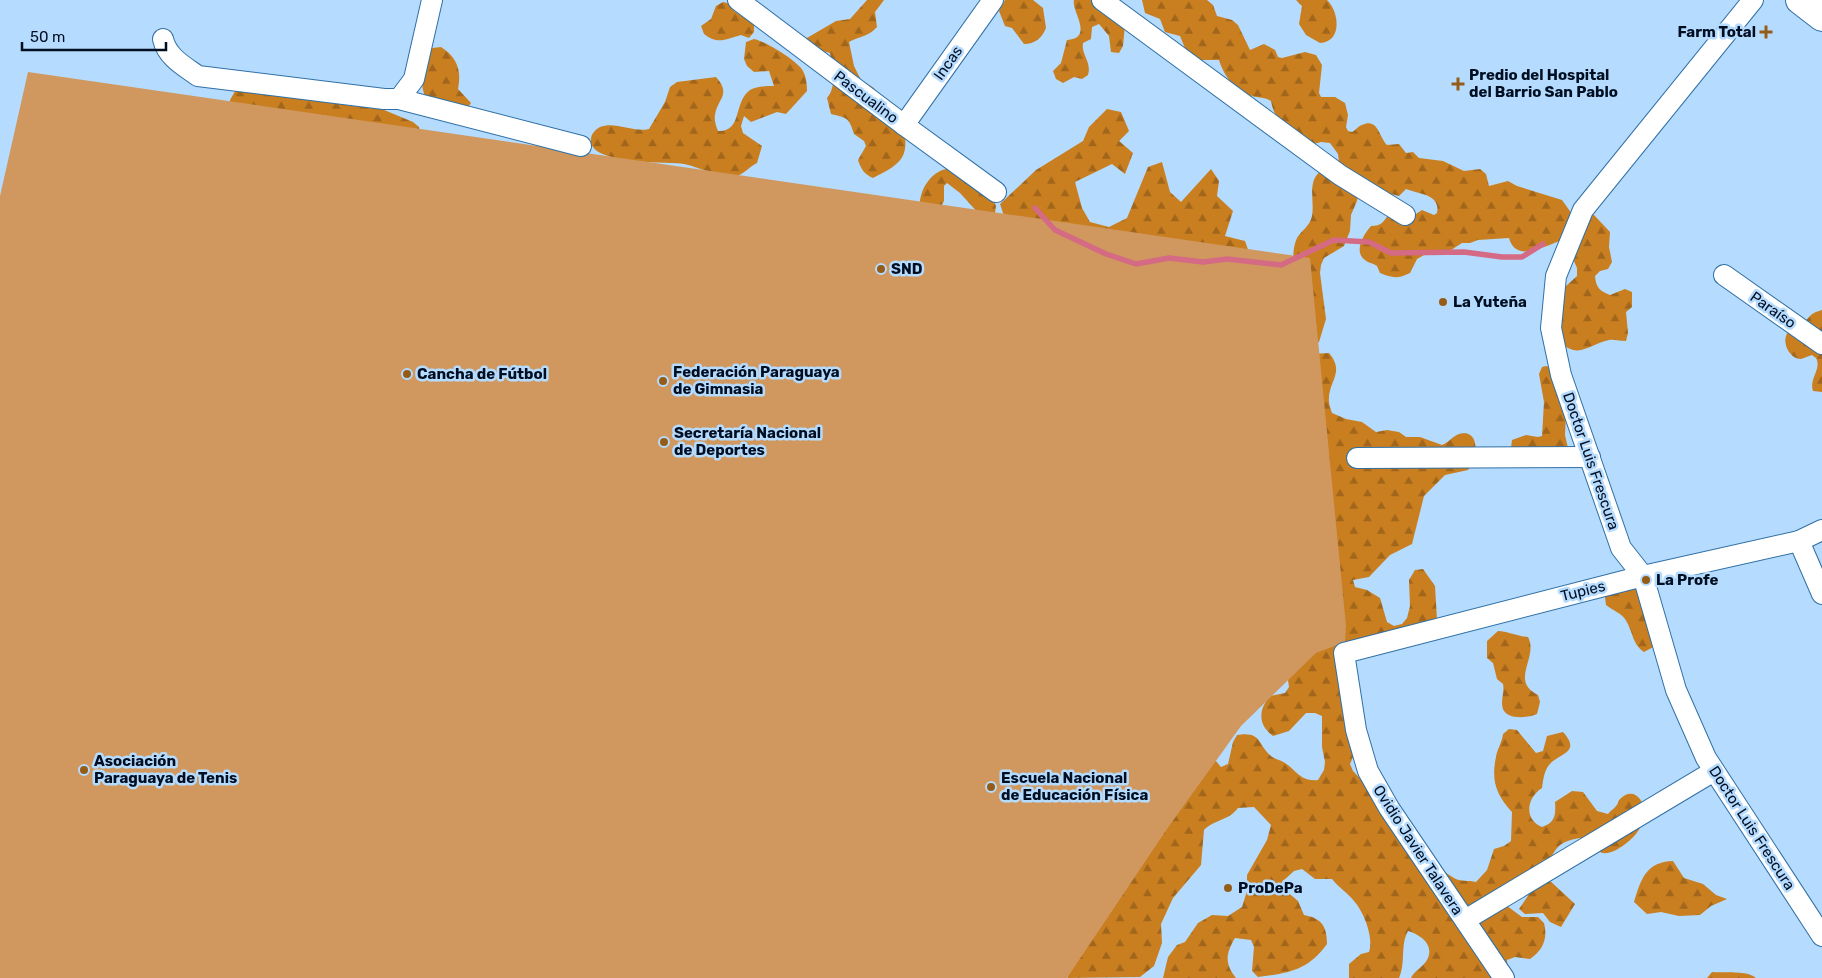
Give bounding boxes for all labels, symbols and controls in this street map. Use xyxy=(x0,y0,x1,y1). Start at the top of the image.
scale bar xyxy=(22,20,166,52)
place label: Farm Total xyxy=(1677,23,1756,41)
marker: Farm Total xyxy=(1760,26,1772,38)
text: 50 m xyxy=(30,28,65,46)
street label: Incas xyxy=(930,42,966,83)
place label: Predio del Hospital del Barrio San Pablo xyxy=(1469,66,1618,101)
street label: Pascualino xyxy=(830,67,902,127)
marker: Predio del Hospital del Barrio San Pablo xyxy=(1451,77,1465,91)
place label: SND xyxy=(891,260,923,278)
marker: SND xyxy=(875,263,887,275)
street label: Paraíso xyxy=(1747,288,1799,332)
place label: La Yuteña xyxy=(1453,293,1527,311)
marker: La Yuteña xyxy=(1437,296,1449,308)
place label: Federación Paraguaya de Gimnasia xyxy=(673,363,840,398)
place label: Cancha de Fútbol xyxy=(417,365,547,383)
marker: Cancha de Fútbol xyxy=(401,368,413,380)
marker: Federación Paraguaya de Gimnasia xyxy=(657,375,669,387)
street label: Doctor Luis Frescura xyxy=(1559,390,1623,532)
place label: Secretaría Nacional de Deportes xyxy=(674,424,821,459)
marker: Secretaría Nacional de Deportes xyxy=(658,436,670,448)
place label: La Profe xyxy=(1656,571,1719,589)
marker: La Profe xyxy=(1640,574,1652,586)
street label: Tupies xyxy=(1559,577,1607,605)
place label: Asociación Paraguaya de Tenis xyxy=(94,752,237,787)
street label: Doctor Luis Frescura xyxy=(1705,763,1799,893)
marker: Asociación Paraguaya de Tenis xyxy=(78,764,90,776)
place label: Escuela Nacional de Educación Física xyxy=(1001,769,1148,804)
marker: Escuela Nacional de Educación Física xyxy=(985,781,997,793)
street label: Ovidio Javier Talavera xyxy=(1369,782,1467,918)
place label: ProDePa xyxy=(1238,879,1303,897)
marker: ProDePa xyxy=(1222,882,1234,894)

